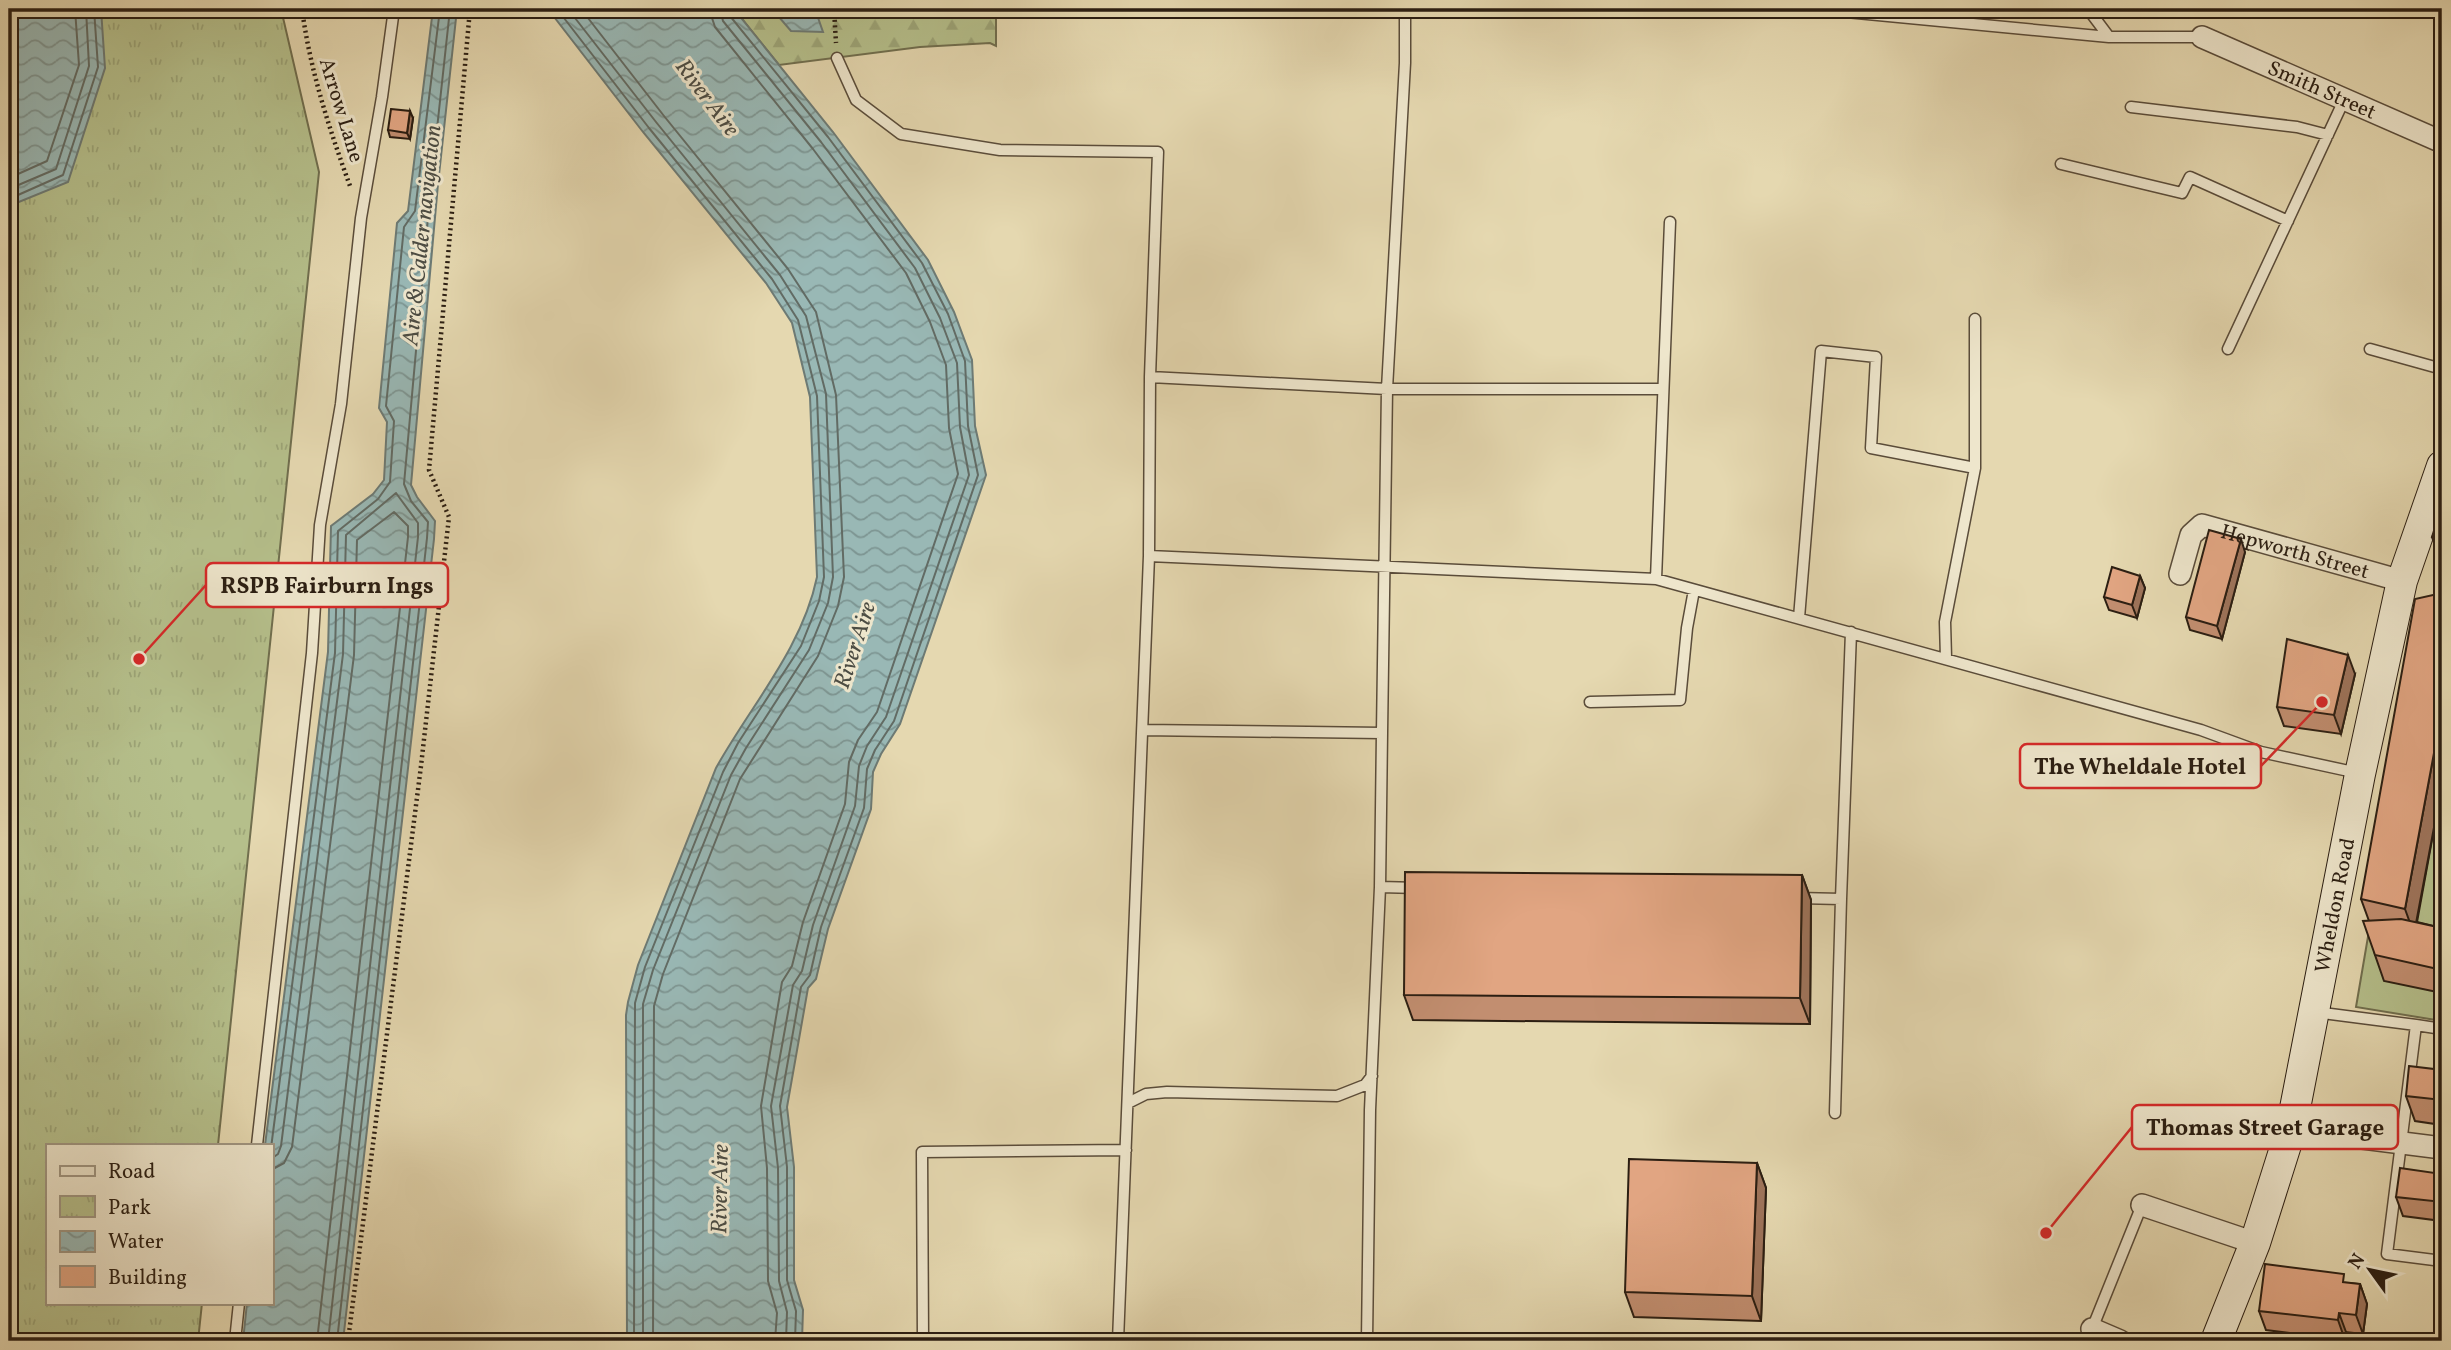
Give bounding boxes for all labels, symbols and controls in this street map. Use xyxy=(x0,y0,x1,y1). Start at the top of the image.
water label: River Aire xyxy=(667,53,747,144)
street label: Smith Street xyxy=(2263,54,2380,127)
street label: Arrow Lane xyxy=(311,55,370,166)
water label: Aire & Calder navigation xyxy=(395,123,450,348)
street label: Hepworth Street xyxy=(2217,518,2372,587)
callout: RSPB Fairburn Ings xyxy=(206,563,448,607)
text: RSPB Fairburn Ings xyxy=(220,571,434,603)
water label: River Aire xyxy=(827,597,885,693)
callout: The Wheldale Hotel xyxy=(2020,744,2261,788)
text: The Wheldale Hotel xyxy=(2034,752,2246,784)
street label: Wheldon Road xyxy=(2309,836,2363,975)
callout: Thomas Street Garage xyxy=(2132,1105,2398,1149)
text: Thomas Street Garage xyxy=(2146,1113,2384,1145)
water label: River Aire xyxy=(704,1143,738,1234)
legend xyxy=(46,1144,273,1304)
text: Road xyxy=(108,1158,155,1187)
text: Park xyxy=(108,1194,151,1223)
text: Water xyxy=(108,1228,164,1257)
north arrow xyxy=(2336,1234,2406,1304)
text: N xyxy=(2343,1249,2372,1275)
text: Building xyxy=(108,1264,187,1293)

